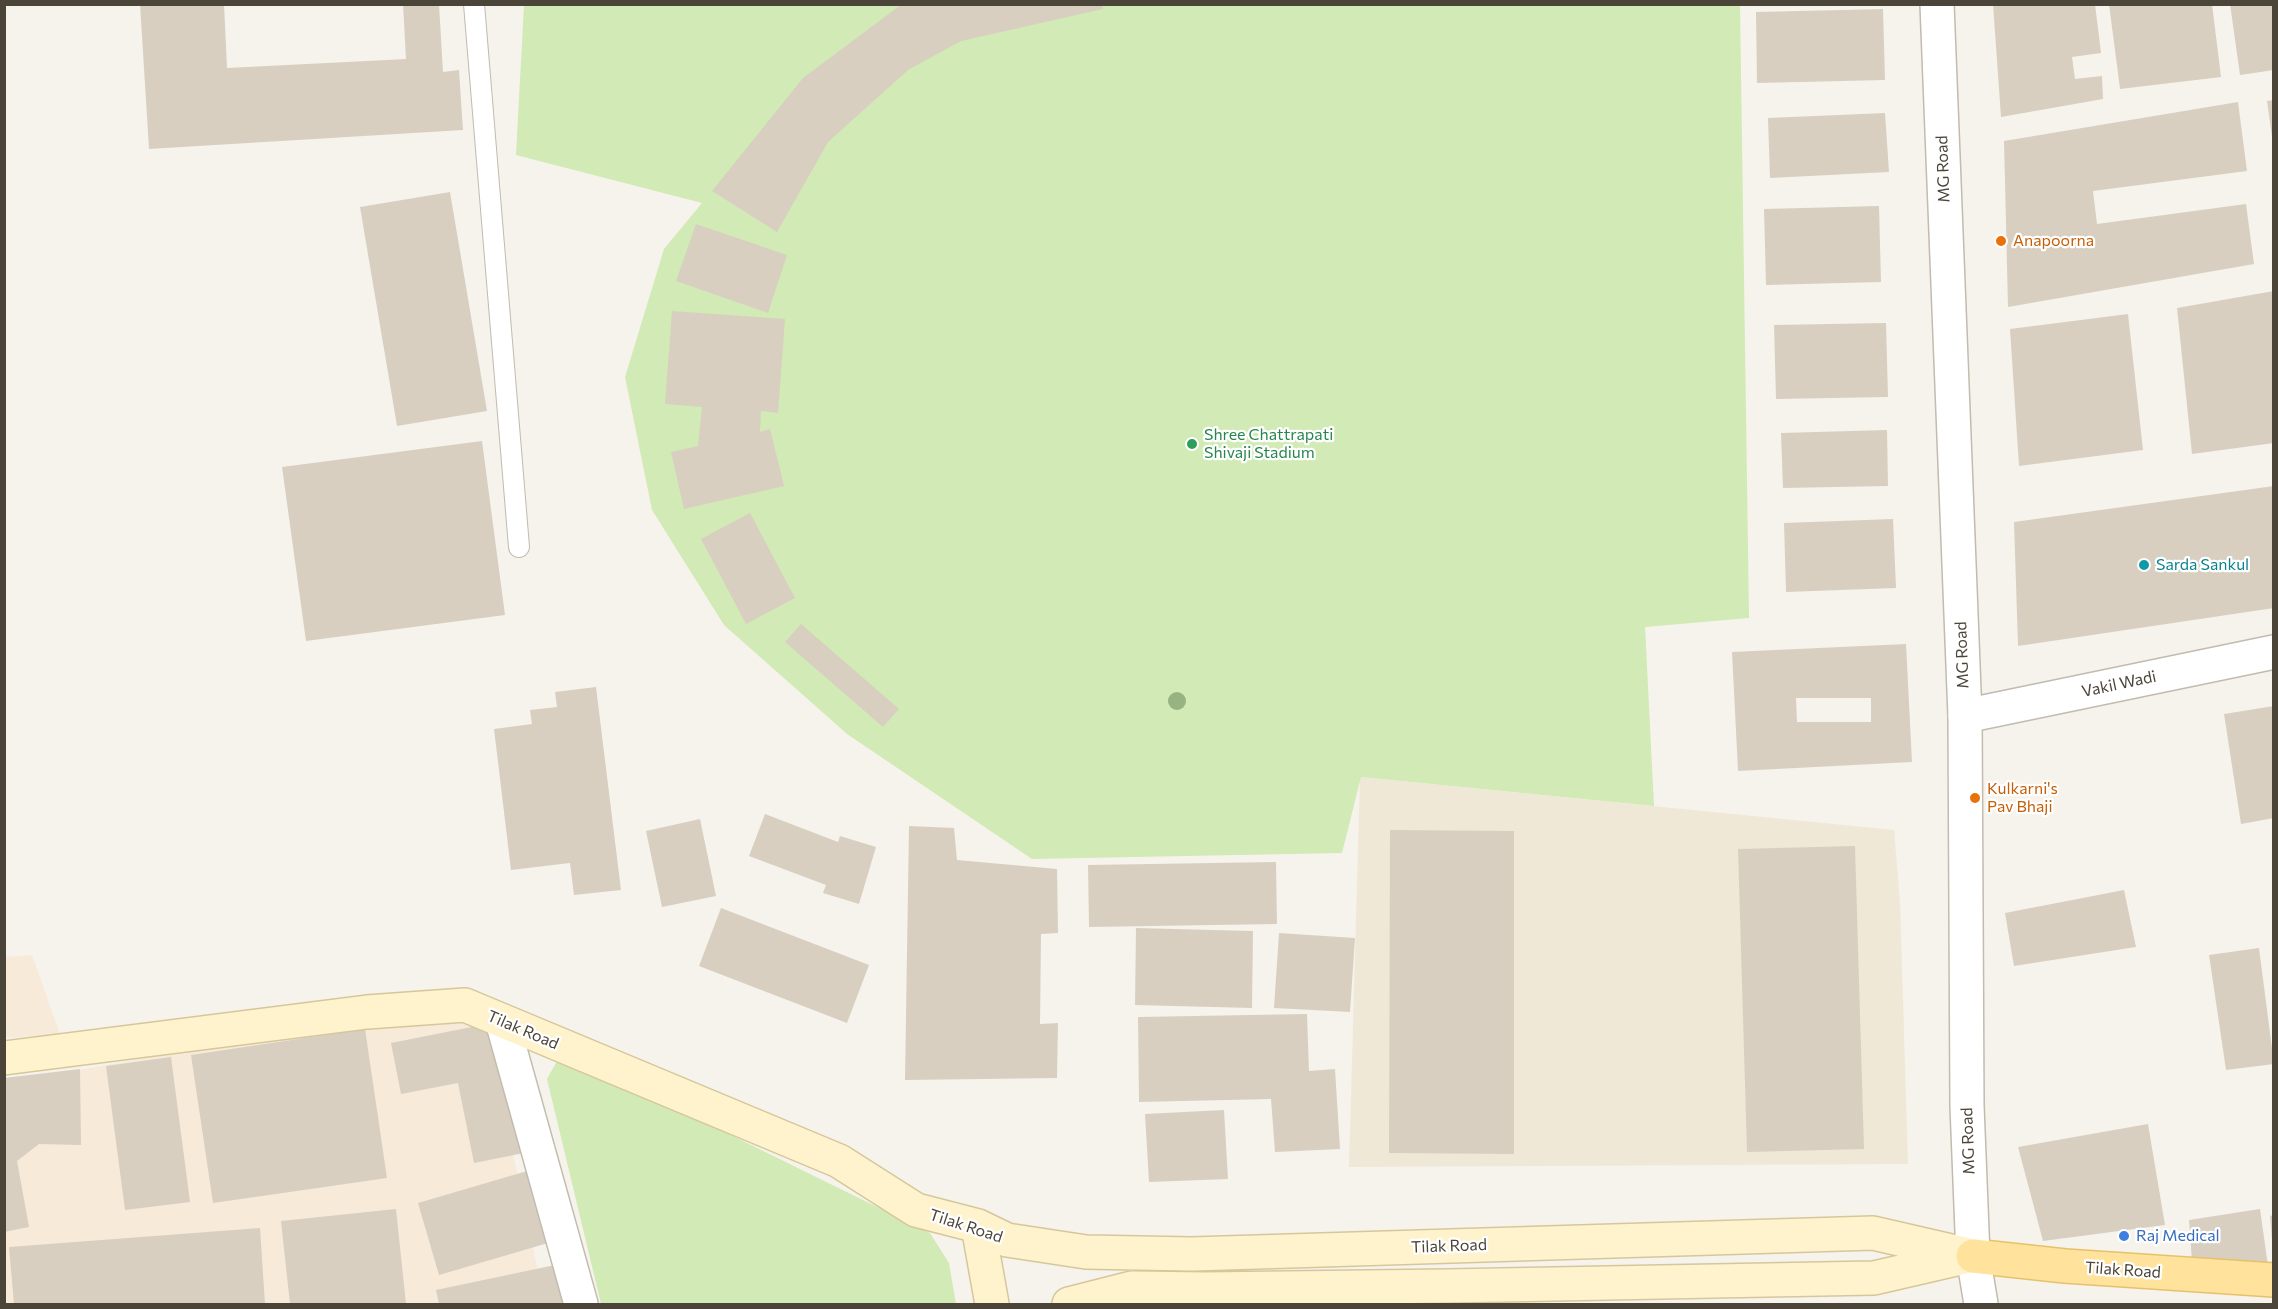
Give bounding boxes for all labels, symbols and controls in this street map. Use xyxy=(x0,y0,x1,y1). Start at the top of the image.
street label: MG Road xyxy=(1932,135,1954,203)
place label: Anapoorna xyxy=(2013,231,2094,251)
marker: Anapoorna xyxy=(1994,234,2008,248)
place label: Shree Chattrapati Shivaji Stadium xyxy=(1204,425,1333,463)
marker: Shree Chattrapati Shivaji Stadium xyxy=(1185,437,1199,451)
place label: Sarda Sankul xyxy=(2156,555,2249,575)
marker: Sarda Sankul xyxy=(2137,558,2151,572)
street label: MG Road xyxy=(1951,621,1973,689)
street label: Vakil Wadi xyxy=(2080,667,2158,701)
place label: Kulkarni's Pav Bhaji xyxy=(1987,779,2058,817)
marker: Kulkarni's Pav Bhaji xyxy=(1968,791,1982,805)
street label: Tilak Road xyxy=(484,1006,562,1054)
street label: MG Road xyxy=(1957,1107,1979,1175)
street label: Tilak Road xyxy=(927,1205,1005,1247)
place label: Raj Medical xyxy=(2136,1226,2220,1246)
marker: Raj Medical xyxy=(2117,1229,2131,1243)
street label: Tilak Road xyxy=(1411,1235,1487,1257)
street label: Tilak Road xyxy=(2084,1258,2162,1282)

